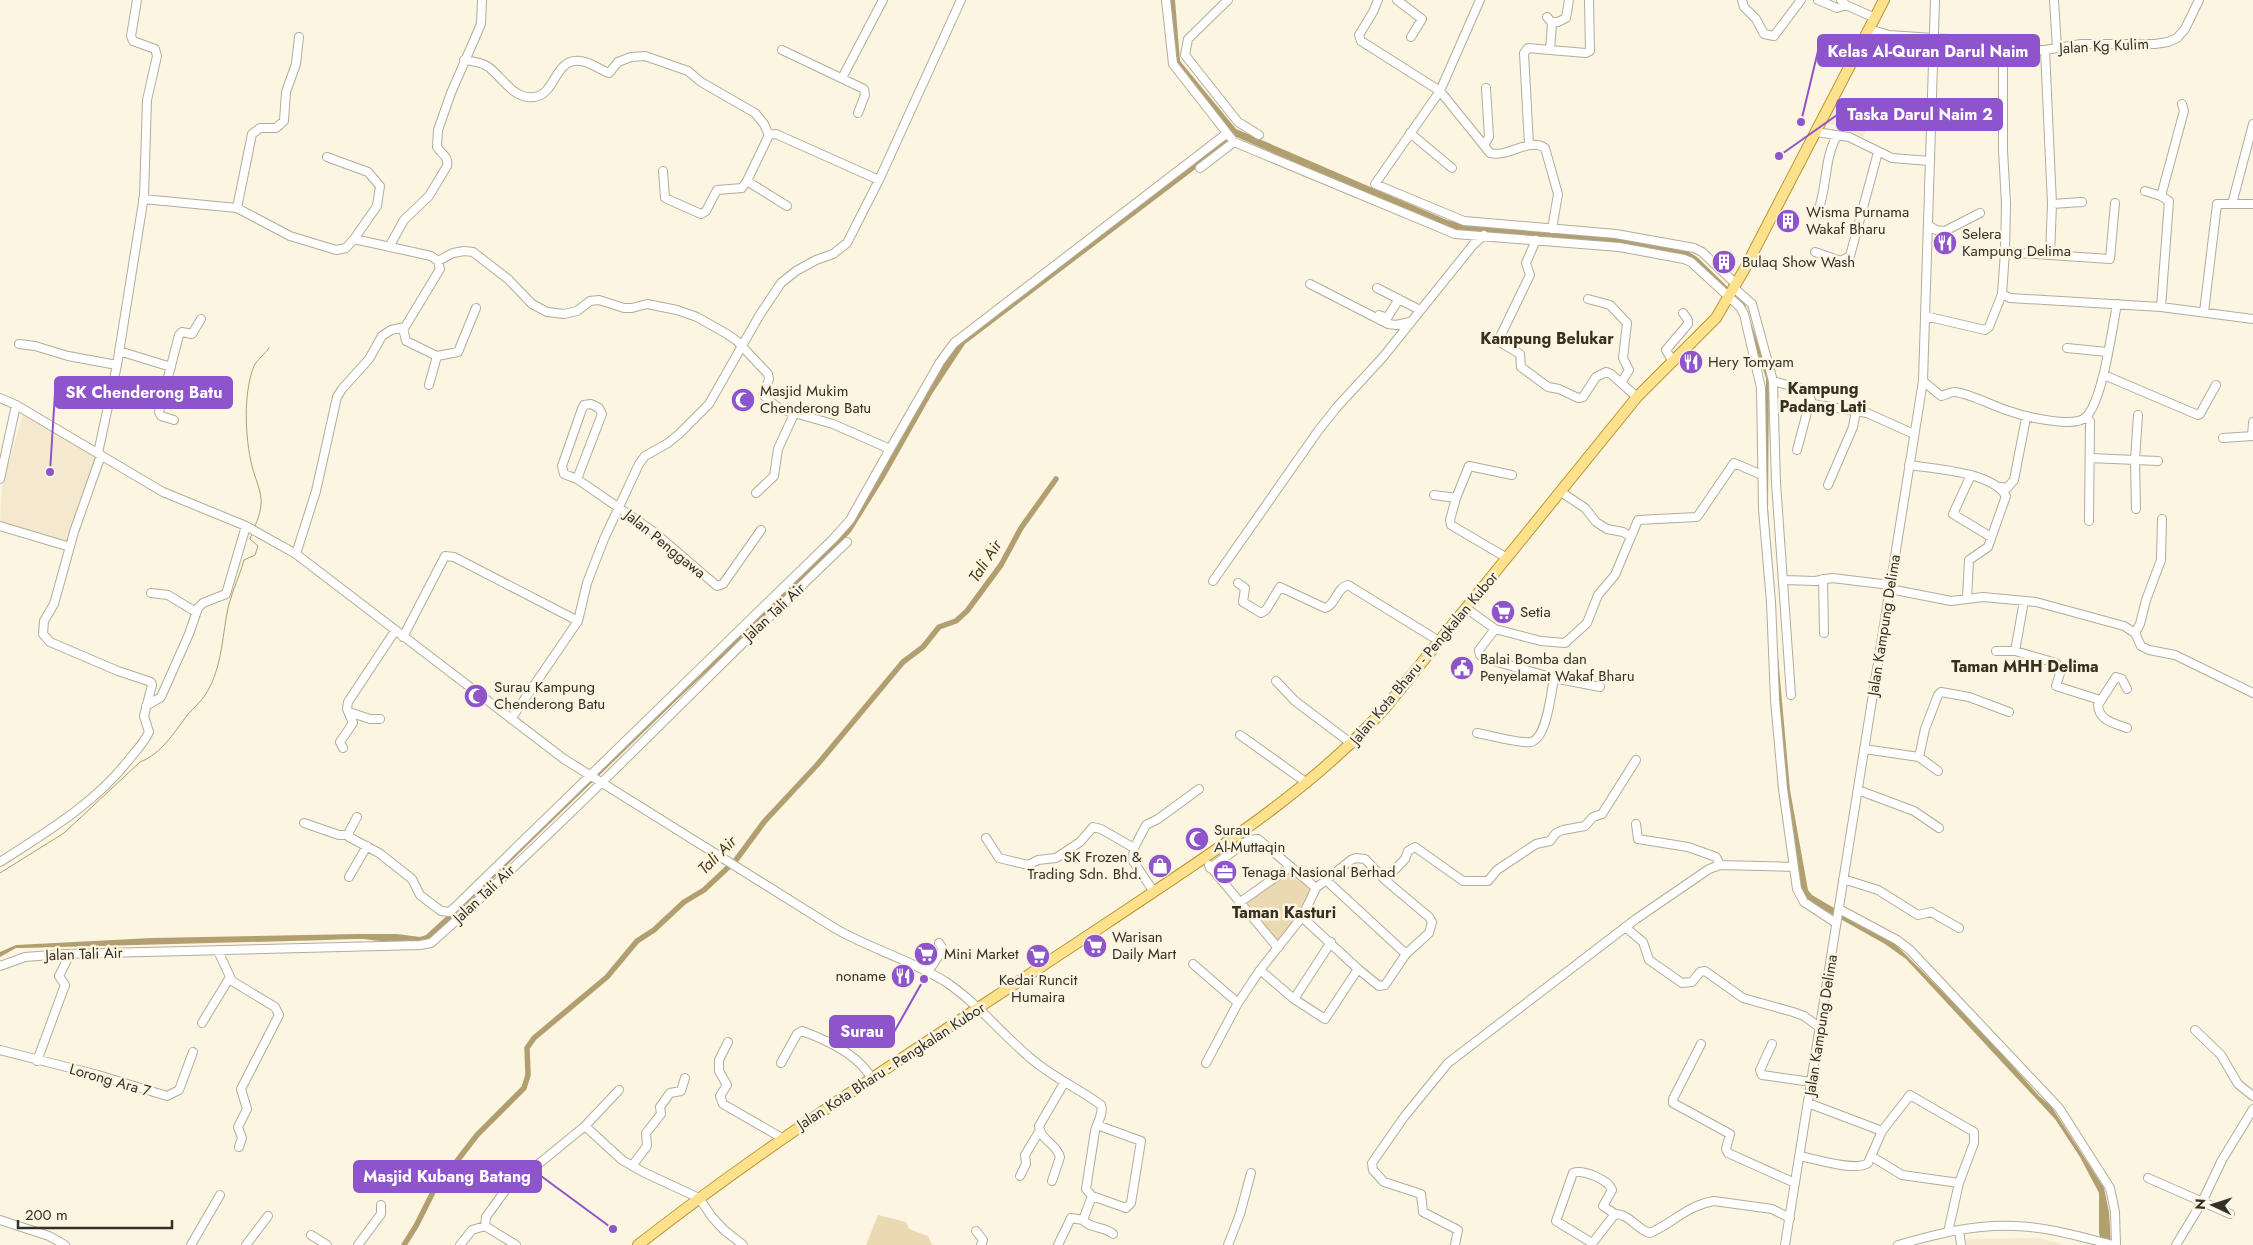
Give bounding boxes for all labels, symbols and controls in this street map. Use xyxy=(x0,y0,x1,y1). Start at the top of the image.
street label: Jalan Kg Kulim xyxy=(2057,33,2149,59)
callout: Kelas Al-Quran Darul Naim xyxy=(1818,35,2039,66)
text: Kelas Al-Quran Darul Naim xyxy=(1828,40,2028,63)
callout: Taska Darul Naim 2 xyxy=(1837,99,2002,130)
text: Taska Darul Naim 2 xyxy=(1847,103,1993,126)
place label: Wisma Purnama Wakaf Bharu xyxy=(1806,201,1909,240)
building icon: Wisma Purnama Wakaf Bharu xyxy=(1775,208,1801,234)
place label: Selera Kampung Delima xyxy=(1962,223,2071,262)
restaurant icon: Selera Kampung Delima xyxy=(1932,230,1958,256)
building icon: Bulaq Show Wash xyxy=(1711,249,1737,275)
place label: Bulaq Show Wash xyxy=(1742,251,1855,273)
district label: Kampung Belukar xyxy=(1480,327,1614,350)
restaurant icon: Hery Tomyam xyxy=(1678,349,1704,375)
place label: Hery Tomyam xyxy=(1708,351,1794,373)
callout: SK Chenderong Batu xyxy=(55,377,232,408)
district label: Kampung Padang Lati xyxy=(1780,377,1866,418)
place label: Masjid Mukim Chenderong Batu xyxy=(760,380,871,419)
text: SK Chenderong Batu xyxy=(66,381,222,404)
mosque icon: Masjid Mukim Chenderong Batu xyxy=(730,387,756,413)
street label: Jalan Penggawa xyxy=(618,503,710,584)
water label: Tali Air xyxy=(963,534,1008,587)
street label: Jalan Kampung Delima xyxy=(1862,553,1906,699)
street label: Jalan Kota Bharu - Pengkalan Kubor xyxy=(1343,566,1504,751)
street label: Jalan Tali Air xyxy=(737,577,810,648)
supermarket icon: Setia xyxy=(1490,599,1516,625)
place label: Setia xyxy=(1520,601,1551,623)
place label: Balai Bomba dan Penyelamat Wakaf Bharu xyxy=(1480,648,1635,687)
public building icon: Balai Bomba dan Penyelamat Wakaf Bharu xyxy=(1449,655,1475,681)
district label: Taman MHH Delima xyxy=(1951,655,2099,678)
place label: Surau Kampung Chenderong Batu xyxy=(494,676,605,715)
mosque icon: Surau Kampung Chenderong Batu xyxy=(463,683,489,709)
place label: Surau Al-Muttaqin xyxy=(1214,819,1285,858)
mosque icon: Surau Al-Muttaqin xyxy=(1184,826,1210,852)
water label: Tali Air xyxy=(692,829,743,880)
place label: SK Frozen & Trading Sdn. Bhd. xyxy=(1028,846,1142,885)
shop icon: SK Frozen & Trading Sdn. Bhd. xyxy=(1147,853,1173,879)
street label: Jalan Tali Air xyxy=(447,859,520,930)
office icon: Tenaga Nasional Berhad xyxy=(1212,859,1238,885)
place label: Tenaga Nasional Berhad xyxy=(1242,861,1395,883)
district label: Taman Kasturi xyxy=(1232,901,1336,924)
place label: Warisan Daily Mart xyxy=(1112,926,1176,965)
supermarket icon: Warisan Daily Mart xyxy=(1082,933,1108,959)
supermarket icon: Mini Market xyxy=(913,941,939,967)
street label: Jalan Tali Air xyxy=(43,942,124,966)
place label: Mini Market xyxy=(944,943,1019,965)
supermarket icon: Kedai Runcit Humaira xyxy=(1025,943,1051,969)
street label: Jalan Kampung Delima xyxy=(1799,953,1843,1099)
restaurant icon: noname xyxy=(890,963,916,989)
place label: noname xyxy=(835,965,886,987)
place label: Kedai Runcit Humaira xyxy=(999,969,1078,1008)
street label: Jalan Kota Bharu - Pengkalan Kubor xyxy=(791,996,990,1136)
callout: Surau xyxy=(830,1016,894,1047)
text: Surau xyxy=(840,1020,884,1043)
street label: Lorong Ara 7 xyxy=(67,1058,153,1102)
callout: Masjid Kubang Batang xyxy=(354,1161,541,1192)
text: Masjid Kubang Batang xyxy=(363,1165,531,1188)
north arrow xyxy=(2188,1180,2238,1230)
scale bar xyxy=(18,1198,171,1230)
text: N xyxy=(2190,1198,2210,1210)
text: 200 m xyxy=(25,1204,68,1226)

